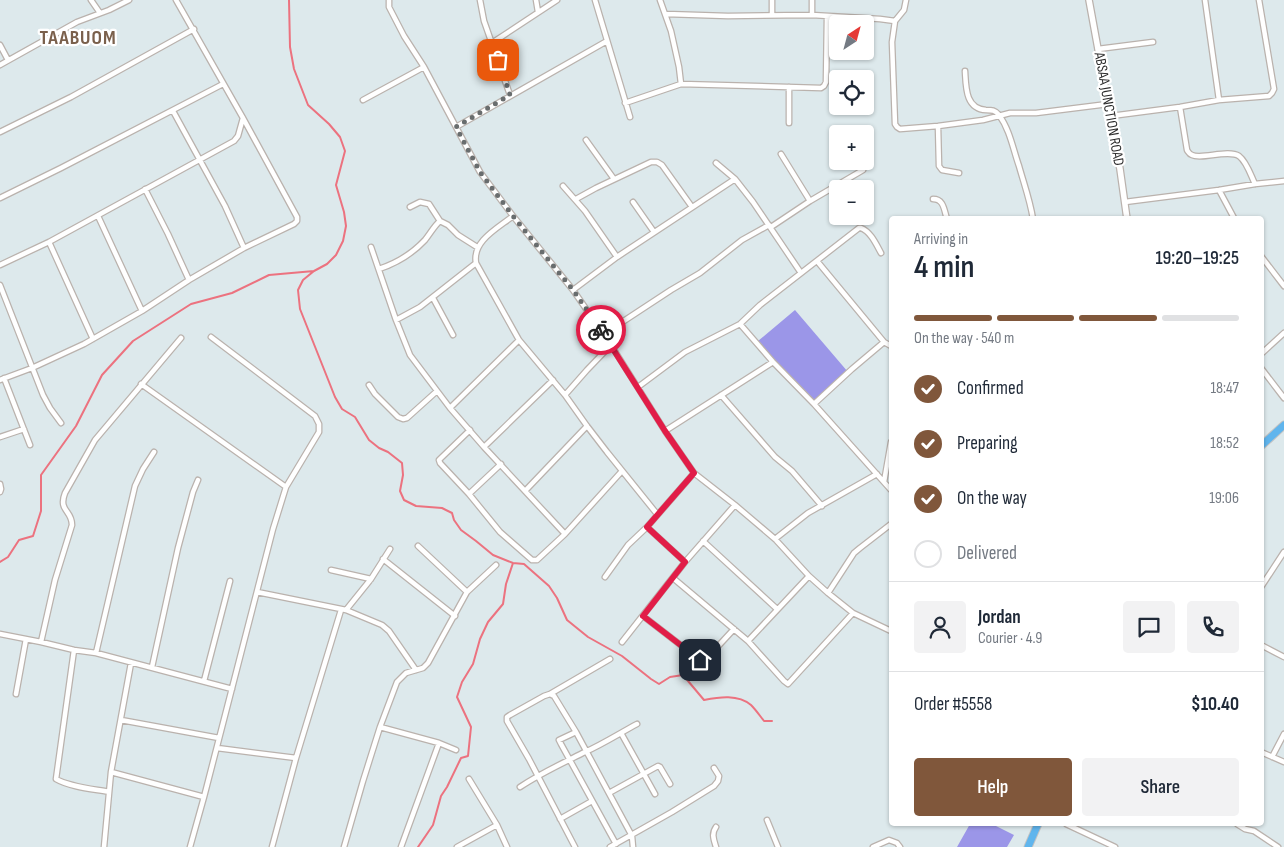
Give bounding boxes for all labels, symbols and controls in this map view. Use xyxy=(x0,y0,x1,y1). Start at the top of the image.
north arrow xyxy=(829,15,874,60)
map controls xyxy=(829,15,874,225)
district label: TAABUOM xyxy=(39,26,117,50)
pin xyxy=(477,39,519,81)
icon: bag xyxy=(484,46,512,74)
street label: ABSAA JUNCTION ROAD xyxy=(1090,50,1128,167)
button: locate xyxy=(829,70,874,115)
button: + xyxy=(829,125,874,170)
button: − xyxy=(829,180,874,225)
text: Arriving in xyxy=(914,230,968,249)
text: 19:20–19:25 xyxy=(1155,247,1239,270)
text: 4 min xyxy=(914,248,975,287)
courier xyxy=(576,305,626,355)
icon: bike xyxy=(587,316,615,344)
text: On the way · 540 m xyxy=(914,329,1014,348)
icon: check xyxy=(914,375,942,403)
text: Confirmed xyxy=(957,377,1024,400)
text: 18:47 xyxy=(1210,379,1239,398)
icon: check xyxy=(914,430,942,458)
text: Preparing xyxy=(957,432,1018,455)
text: 18:52 xyxy=(1210,434,1239,453)
icon: check xyxy=(914,485,942,513)
text: On the way xyxy=(957,487,1027,510)
text: 19:06 xyxy=(1209,489,1239,508)
text: Delivered xyxy=(957,542,1017,565)
button: person xyxy=(914,601,966,653)
button: chat xyxy=(1123,601,1175,653)
button: phone xyxy=(1187,601,1239,653)
text: Jordan xyxy=(978,606,1021,629)
text: Courier · 4.9 xyxy=(978,629,1042,648)
pin xyxy=(679,639,721,681)
icon: home xyxy=(686,646,714,674)
text: Order #5558 xyxy=(914,693,992,716)
text: $10.40 xyxy=(1191,693,1239,716)
button: Help xyxy=(914,758,1072,816)
button: Share xyxy=(1082,758,1239,816)

